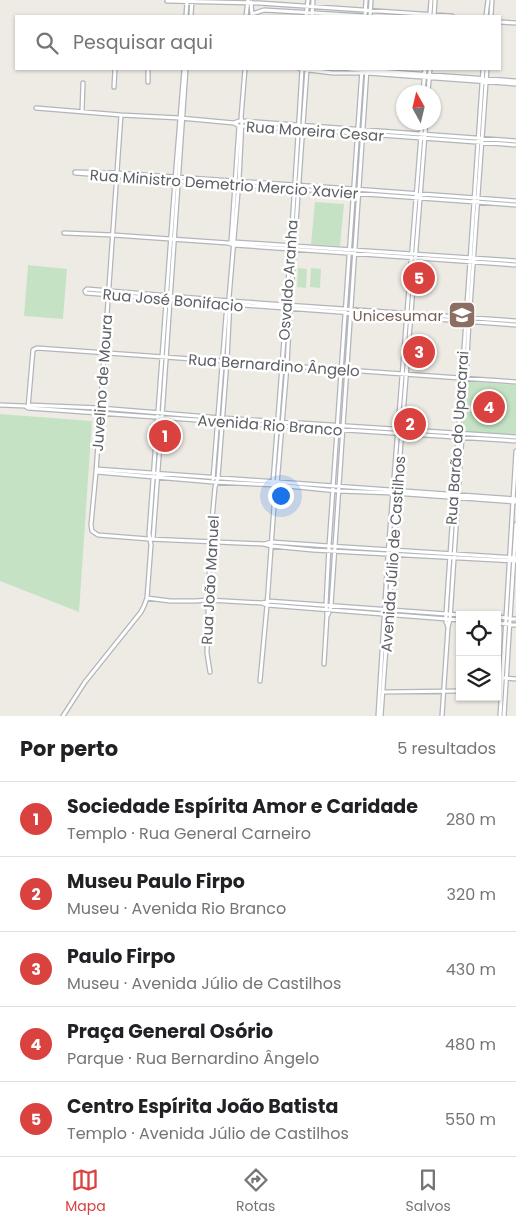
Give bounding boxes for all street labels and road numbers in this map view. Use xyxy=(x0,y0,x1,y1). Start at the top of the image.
street label: Rua Moreira Cesar xyxy=(245,116,385,146)
street label: Rua Ministro Demetrio Mercio Xavier xyxy=(89,164,359,204)
street label: Osvaldo Aranha xyxy=(273,219,303,341)
street label: Rua José Bonifacio xyxy=(102,283,244,317)
street label: Juvelino de Moura xyxy=(87,314,117,452)
street label: Rua Bernardino Ângelo xyxy=(188,349,360,381)
street label: Rua Barão do Upacarai xyxy=(440,350,474,526)
street label: Avenida Rio Branco xyxy=(197,409,343,441)
street label: Avenida Júlio de Castilhos xyxy=(376,455,410,653)
street label: Rua João Manuel xyxy=(196,515,224,645)

